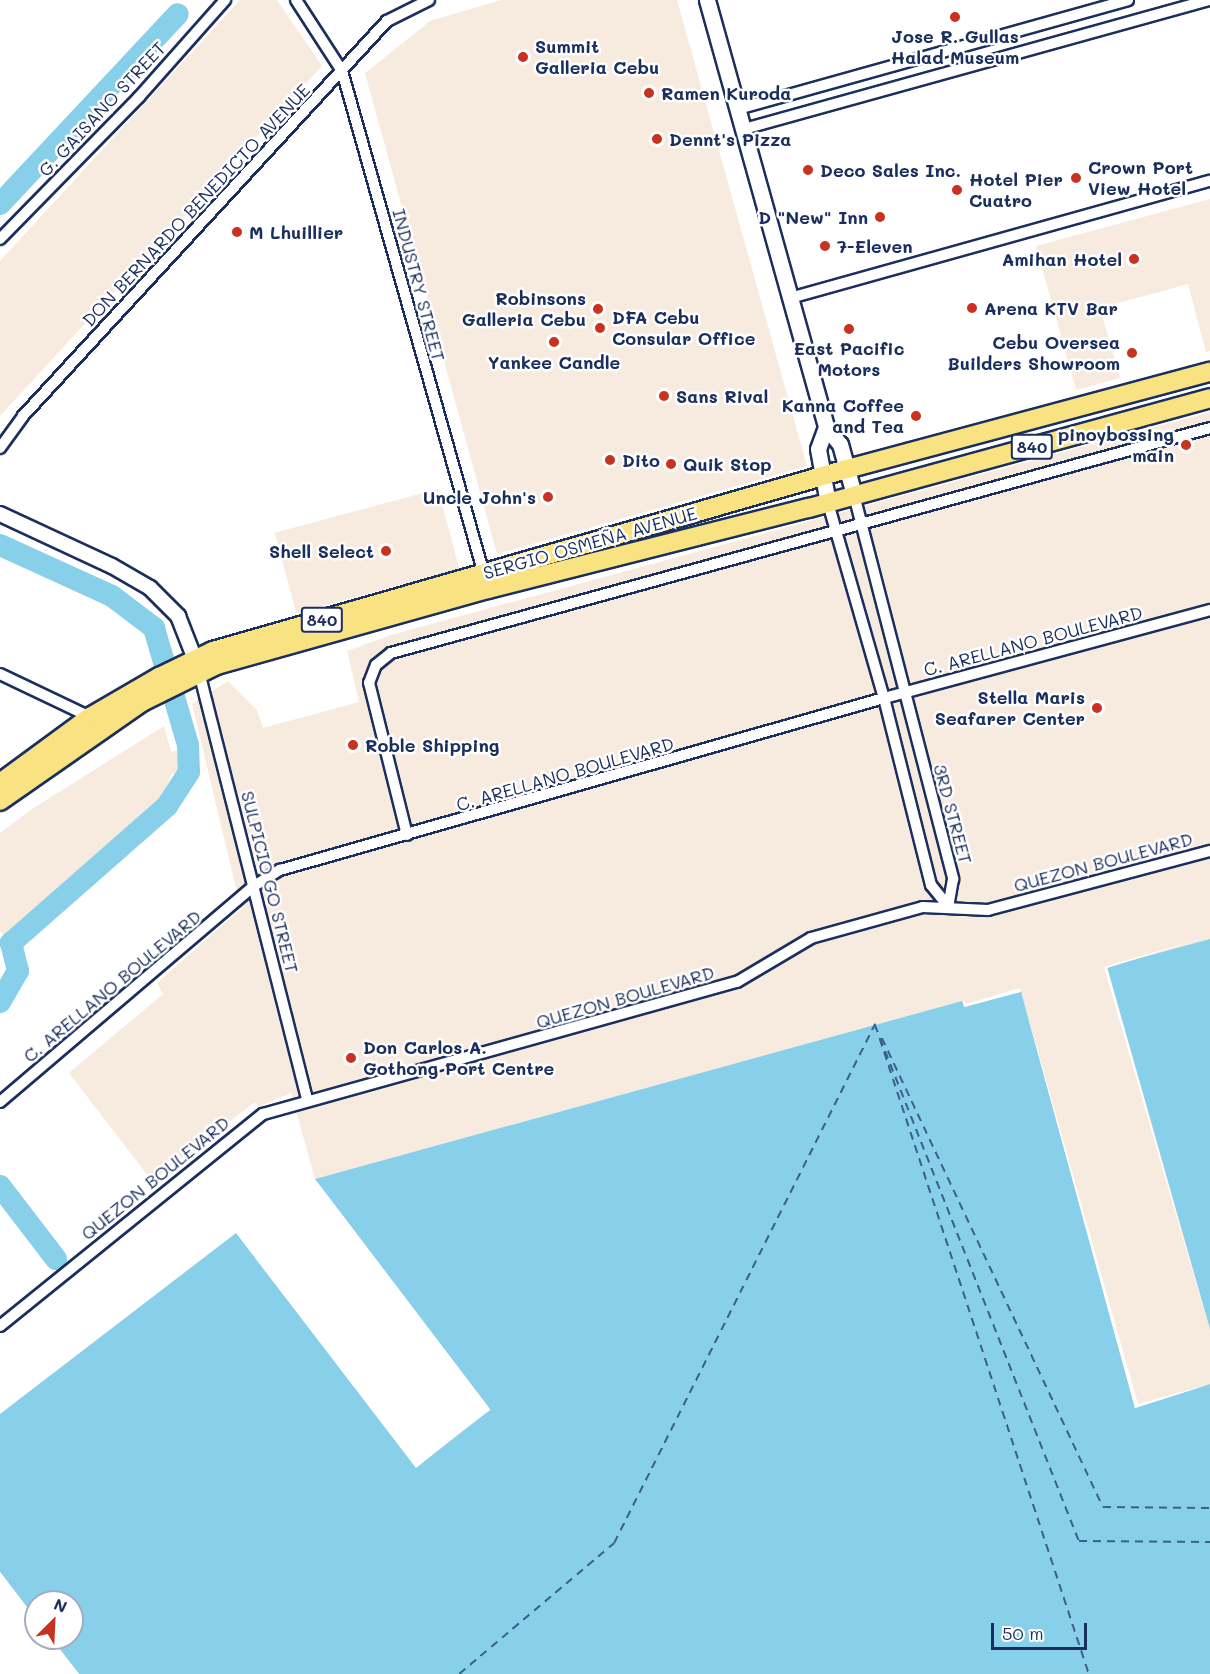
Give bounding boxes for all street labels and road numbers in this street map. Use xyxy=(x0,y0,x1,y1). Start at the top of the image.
street label: G. GAISANO STREET xyxy=(34,37,170,181)
street label: DON BERNARDO BENEDICTO AVENUE xyxy=(78,79,314,331)
street label: INDUSTRY STREET xyxy=(388,206,450,364)
road number: 840 xyxy=(1010,434,1054,460)
street label: SERGIO OSMEÑA AVENUE xyxy=(481,502,699,584)
street label: C. ARELLANO BOULEVARD xyxy=(921,601,1145,681)
road number: 840 xyxy=(300,607,344,633)
street label: C. ARELLANO BOULEVARD xyxy=(454,733,676,815)
street label: 3RD STREET xyxy=(929,762,977,866)
street label: SULPICIO GO STREET xyxy=(237,789,303,975)
street label: QUEZON BOULEVARD xyxy=(1011,828,1195,896)
street label: C. ARELLANO BOULEVARD xyxy=(19,905,205,1067)
street label: QUEZON BOULEVARD xyxy=(533,961,717,1033)
street label: QUEZON BOULEVARD xyxy=(77,1112,233,1244)

